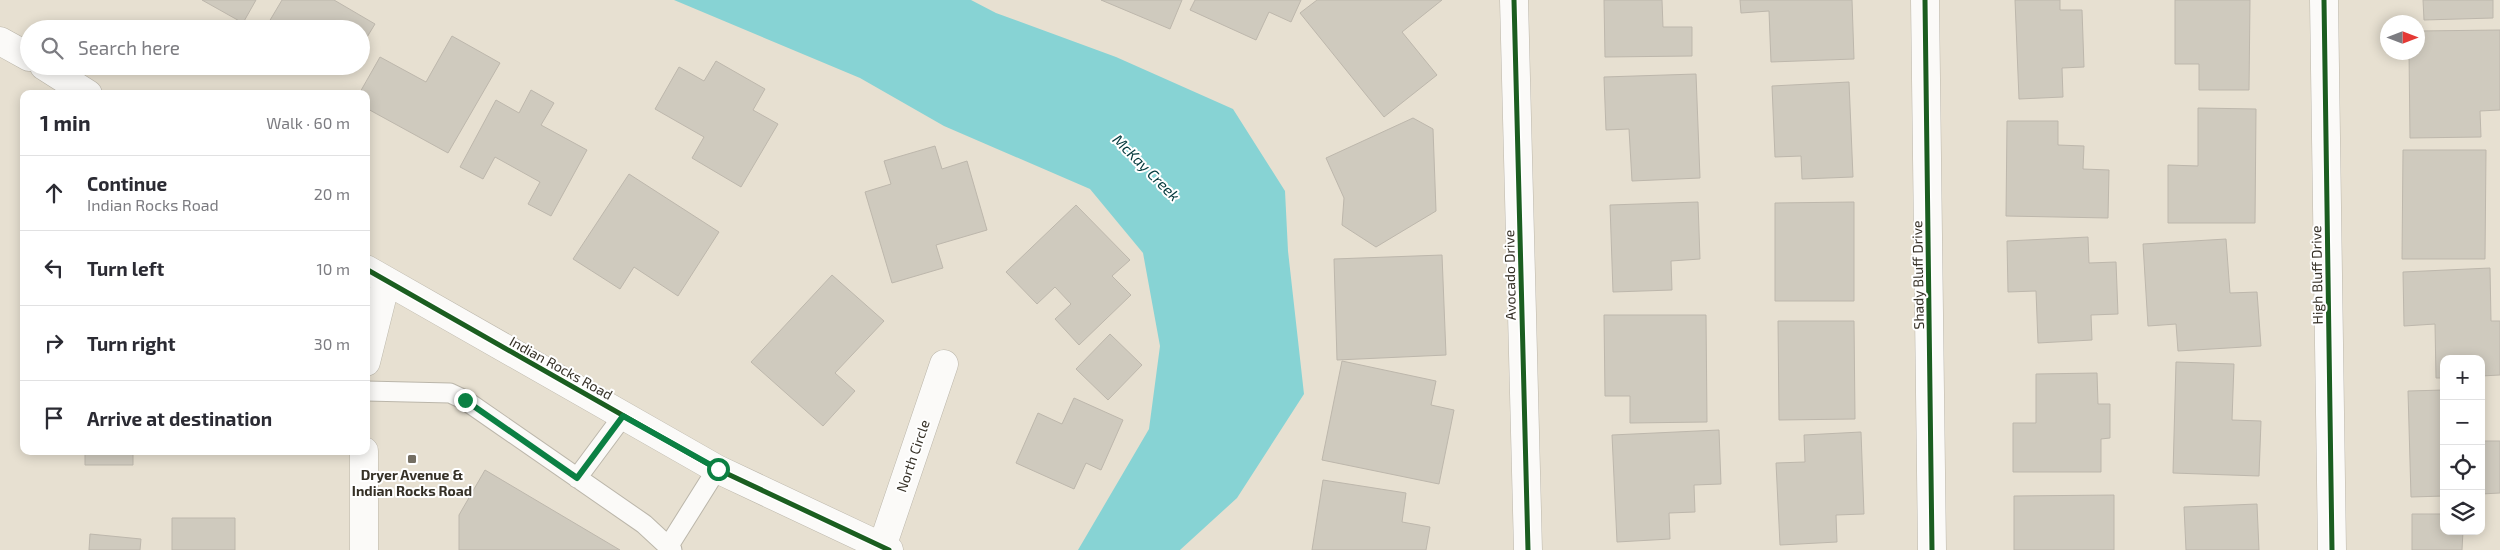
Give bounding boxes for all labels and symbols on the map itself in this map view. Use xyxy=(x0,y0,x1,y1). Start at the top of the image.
north arrow xyxy=(2380,15,2425,60)
water label: McKay Creek xyxy=(1109,130,1184,205)
street label: Shady Bluff Drive xyxy=(1908,220,1927,330)
street label: High Bluff Drive xyxy=(2307,225,2326,325)
street label: Avocado Drive xyxy=(1500,230,1519,320)
street label: Indian Rocks Road xyxy=(507,332,616,403)
route end xyxy=(454,389,477,412)
street label: North Circle xyxy=(892,417,933,494)
marker: Dryer Avenue & Indian Rocks Road xyxy=(406,453,418,465)
route start xyxy=(707,458,730,481)
place label: Dryer Avenue & Indian Rocks Road xyxy=(352,466,472,499)

